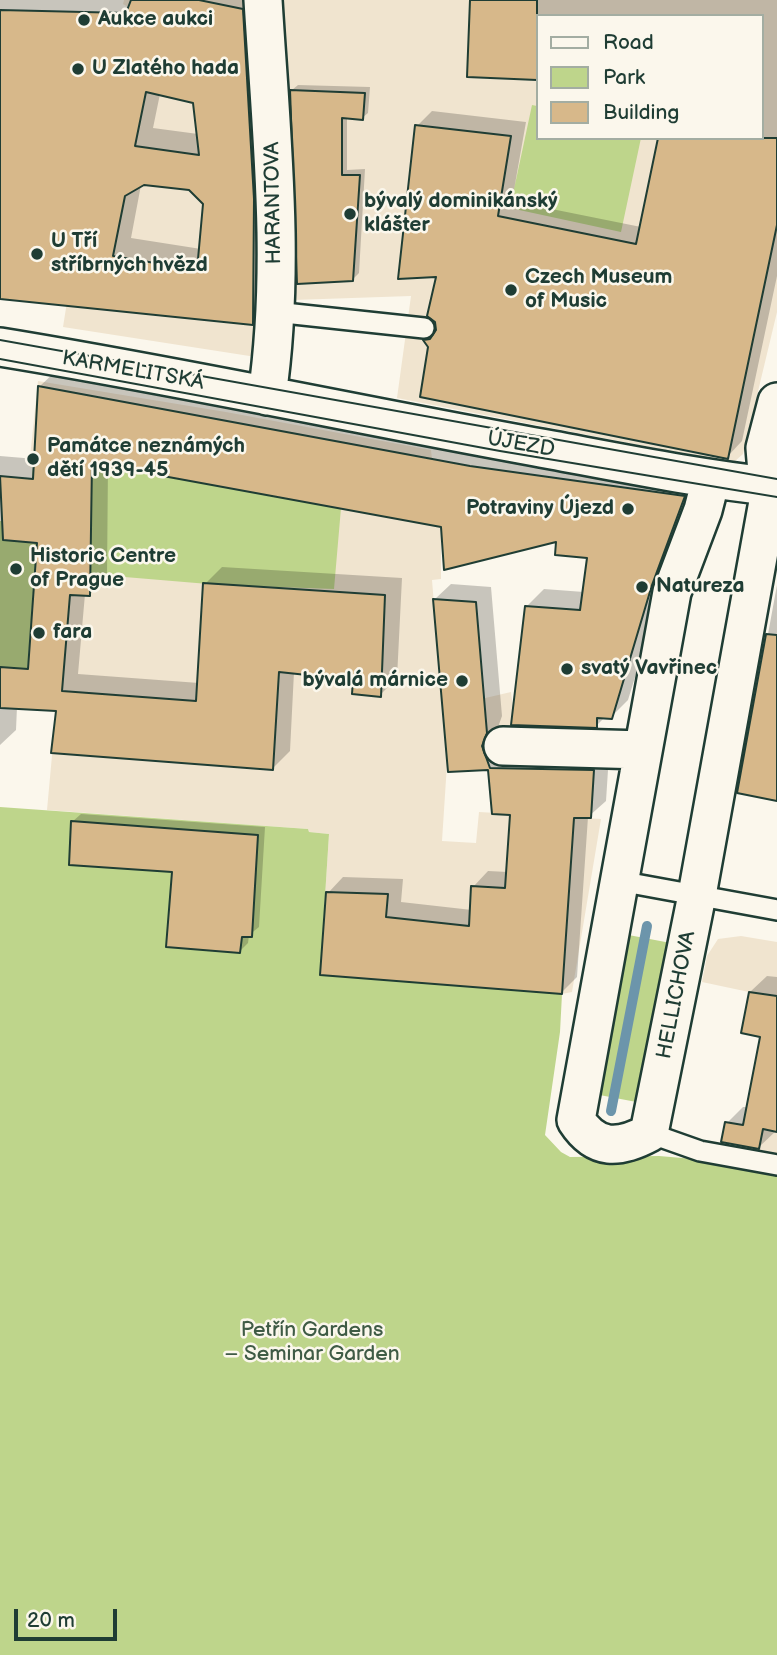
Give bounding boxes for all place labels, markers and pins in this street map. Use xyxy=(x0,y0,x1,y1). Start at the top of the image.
place label: Aukce aukci xyxy=(98,7,213,33)
marker: Aukce aukci xyxy=(76,12,92,28)
place label: U Zlatého hada xyxy=(92,56,239,82)
marker: U Zlatého hada xyxy=(70,61,86,77)
place label: bývalý dominikánský klášter xyxy=(364,189,558,239)
marker: bývalý dominikánský klášter xyxy=(342,206,358,222)
place label: U Tří stříbrných hvězd xyxy=(51,229,208,279)
marker: U Tří stříbrných hvězd xyxy=(29,246,45,262)
place label: Czech Museum of Music xyxy=(525,265,672,315)
marker: Czech Museum of Music xyxy=(503,282,519,298)
place label: Památce neznámých dětí 1939-45 xyxy=(47,434,245,484)
marker: Památce neznámých dětí 1939-45 xyxy=(25,451,41,467)
place label: Potraviny Újezd xyxy=(466,496,614,522)
marker: Potraviny Újezd xyxy=(620,501,636,517)
place label: Historic Centre of Prague xyxy=(30,544,176,594)
marker: Historic Centre of Prague xyxy=(8,561,24,577)
place label: Natureza xyxy=(656,574,744,600)
marker: Natureza xyxy=(634,579,650,595)
place label: fara xyxy=(53,620,92,646)
marker: fara xyxy=(31,625,47,641)
place label: svatý Vavřinec xyxy=(581,656,717,682)
marker: svatý Vavřinec xyxy=(559,661,575,677)
place label: bývalá márnice xyxy=(302,668,448,694)
marker: bývalá márnice xyxy=(454,673,470,689)

